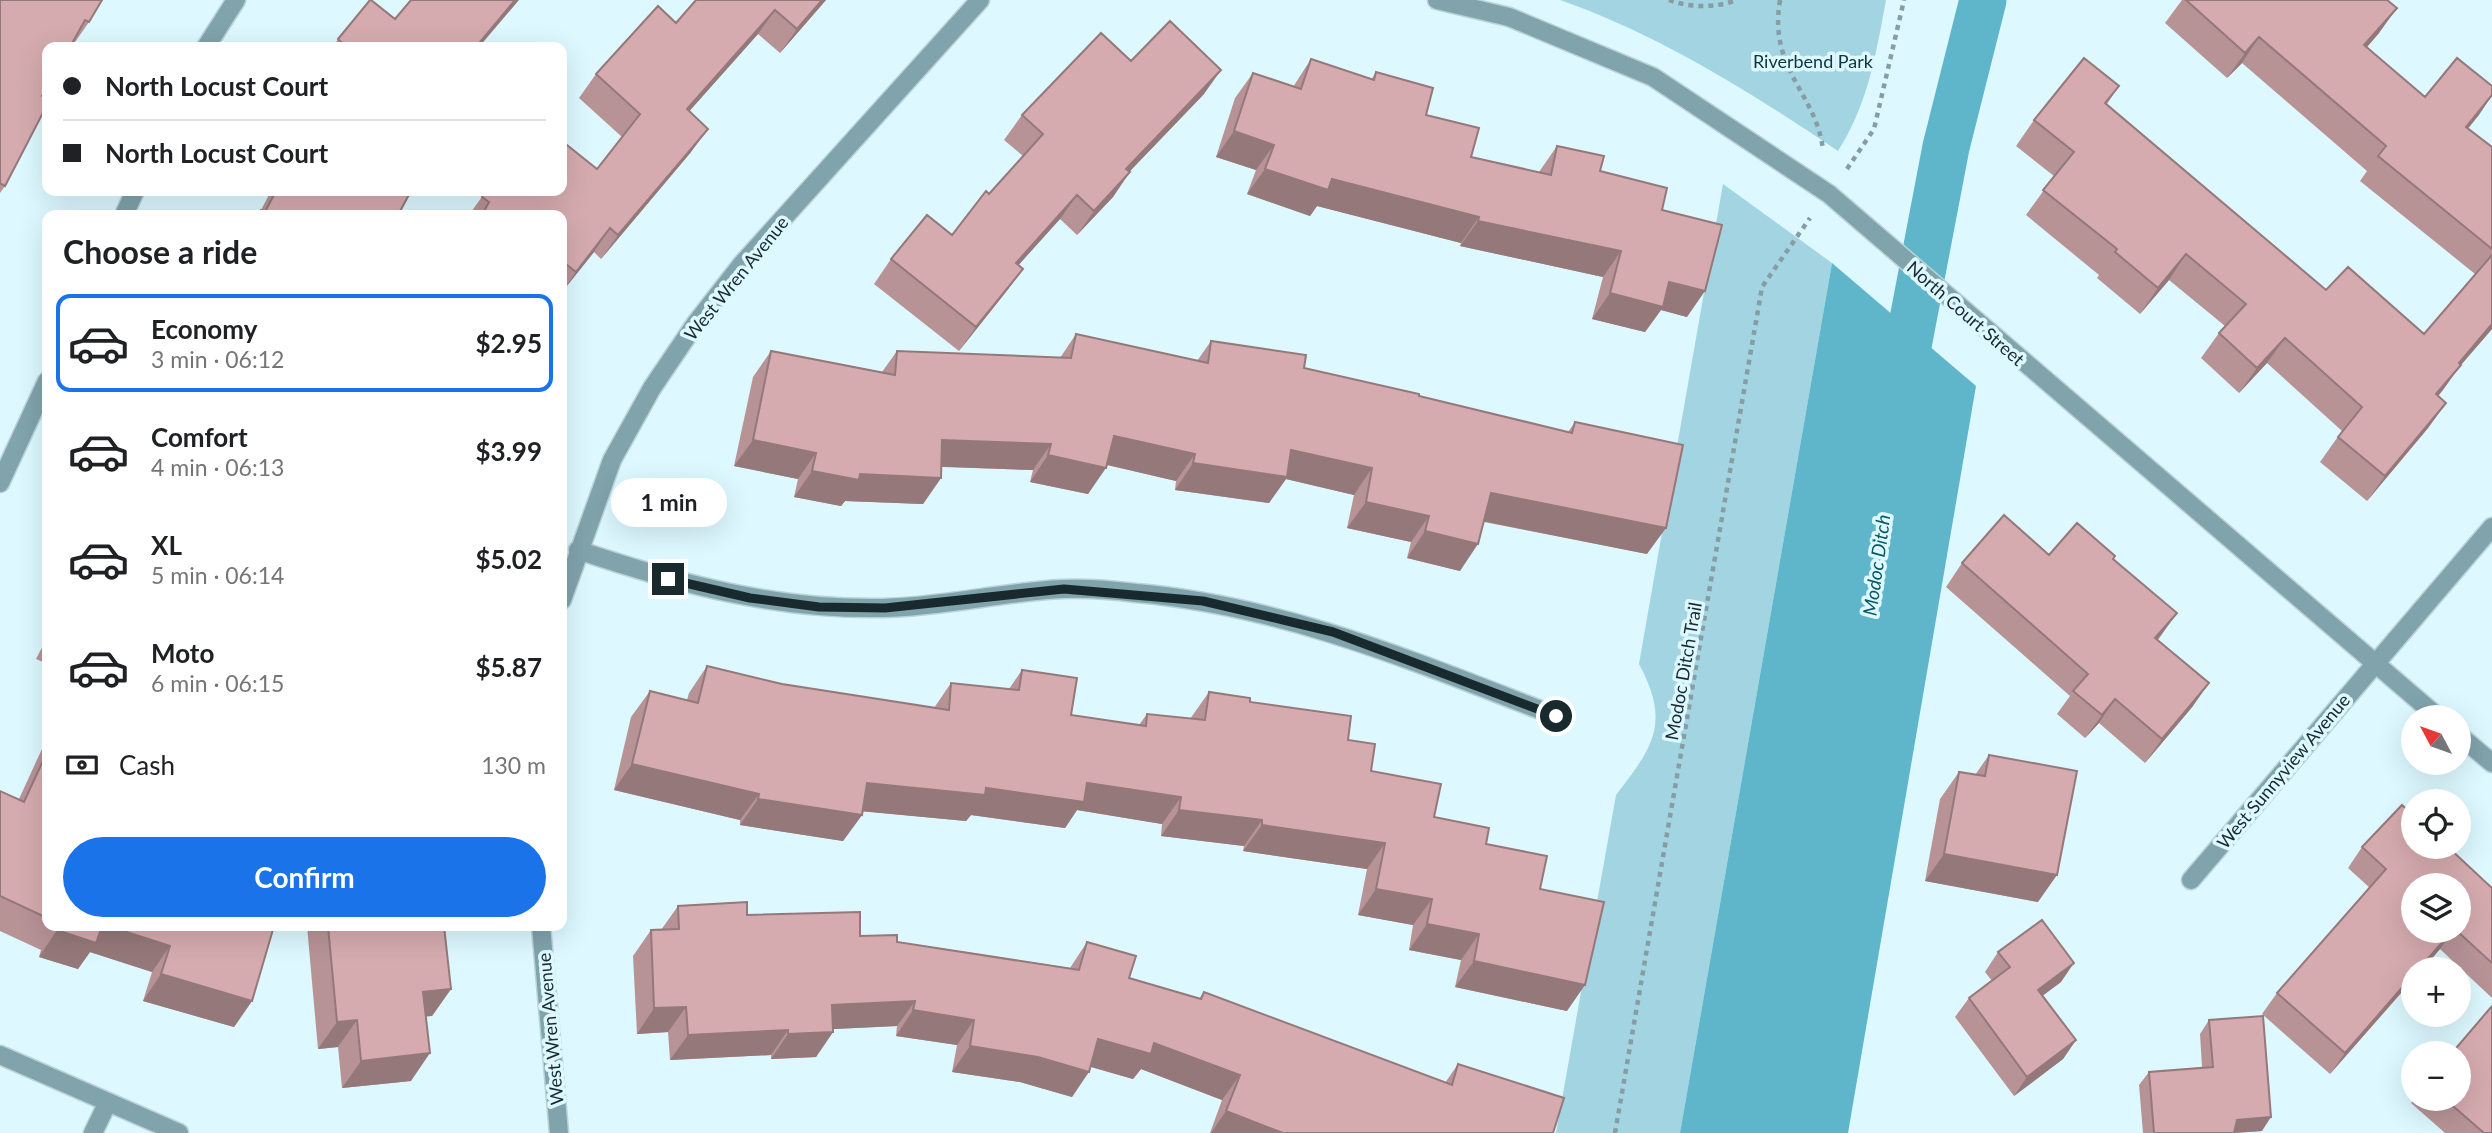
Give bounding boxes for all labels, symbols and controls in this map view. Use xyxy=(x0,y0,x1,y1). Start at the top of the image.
park label: Riverbend Park xyxy=(1753,50,1874,72)
text: North Locust Court xyxy=(105,70,328,102)
text: North Locust Court xyxy=(105,137,328,169)
street label: West Wren Avenue xyxy=(679,212,793,344)
text: Choose a ride xyxy=(63,232,257,271)
street label: North Court Street xyxy=(1903,256,2030,370)
icon: car xyxy=(67,312,130,375)
text: Economy xyxy=(151,313,257,345)
text: $2.95 xyxy=(476,327,542,359)
text: 3 min · 06:12 xyxy=(151,345,284,373)
icon: car xyxy=(67,420,130,483)
text: Comfort xyxy=(151,421,248,453)
text: $3.99 xyxy=(476,435,542,467)
text: 4 min · 06:13 xyxy=(151,453,284,481)
callout: 1 min xyxy=(610,477,726,526)
text: 1 min xyxy=(640,488,698,516)
water label: Modoc Ditch xyxy=(1858,513,1894,617)
icon: car xyxy=(67,528,130,591)
text: XL xyxy=(151,529,182,561)
text: $5.02 xyxy=(476,543,542,575)
text: 5 min · 06:14 xyxy=(151,561,284,589)
route end xyxy=(652,563,684,595)
street label: Modoc Ditch Trail xyxy=(1660,600,1706,742)
icon: car xyxy=(67,636,130,699)
text: Moto xyxy=(151,637,214,669)
text: $5.87 xyxy=(476,651,542,683)
text: 6 min · 06:15 xyxy=(151,669,284,697)
street label: West Sunnyview Avenue xyxy=(2212,689,2354,853)
route start xyxy=(1540,700,1572,732)
north arrow xyxy=(2401,705,2471,775)
map controls xyxy=(2401,705,2471,1111)
icon: cash xyxy=(63,746,101,784)
text: Cash xyxy=(119,749,175,781)
text: 130 m xyxy=(481,751,546,779)
button: locate xyxy=(2401,789,2471,859)
button: Confirm xyxy=(63,837,546,917)
button: layers xyxy=(2401,873,2471,943)
street label: West Wren Avenue xyxy=(532,952,568,1106)
button: + xyxy=(2401,957,2471,1027)
button: − xyxy=(2401,1041,2471,1111)

